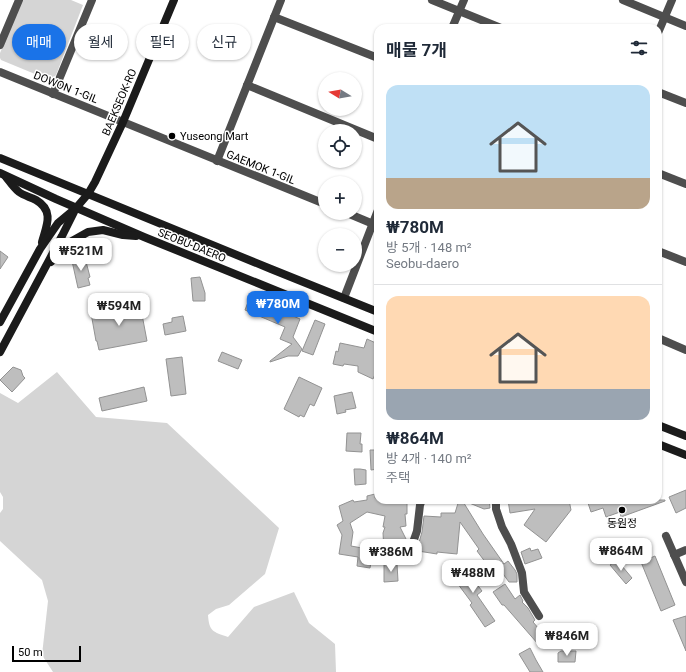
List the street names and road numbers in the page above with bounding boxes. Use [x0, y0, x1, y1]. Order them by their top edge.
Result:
street label: BAEKSEOK-RO [100, 67, 139, 138]
street label: DOWON 1-GIL [32, 69, 100, 106]
street label: GAEMOK 1-GIL [224, 148, 297, 187]
street label: SEOBU-DAERO [156, 226, 228, 265]

